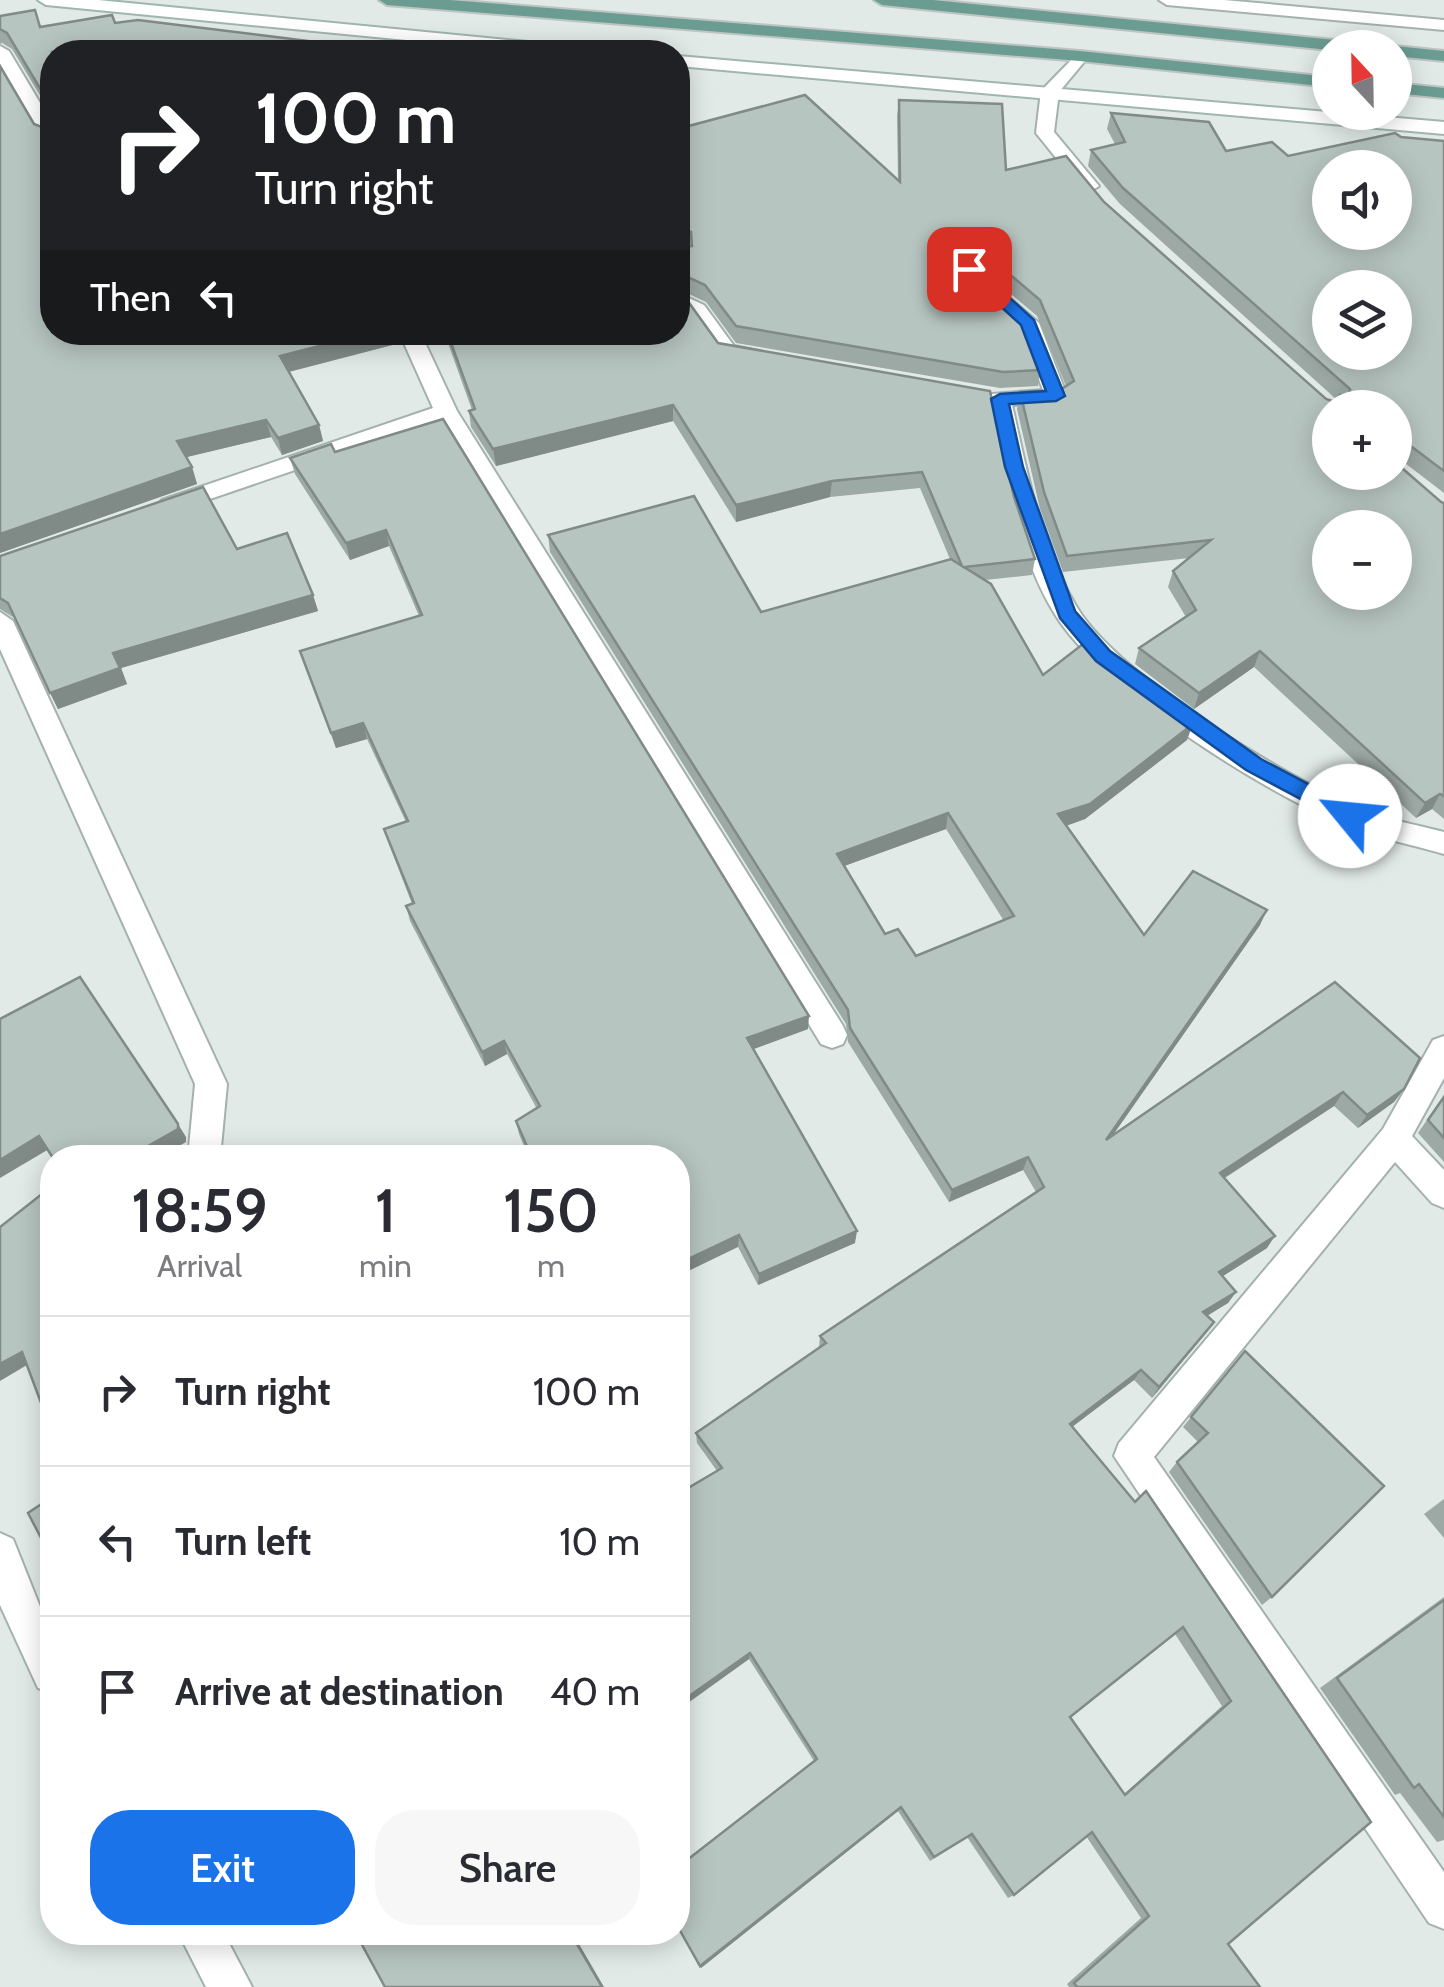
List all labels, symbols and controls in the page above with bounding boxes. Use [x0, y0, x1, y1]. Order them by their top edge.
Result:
north arrow [1312, 30, 1412, 130]
map controls [1312, 30, 1412, 610]
text: 100 m [255, 75, 456, 161]
icon: right [90, 80, 220, 210]
button: sound [1312, 150, 1412, 250]
text: Turn right [255, 161, 434, 215]
pin [927, 227, 1012, 312]
icon: arrive [942, 242, 997, 297]
icon: left [191, 270, 246, 325]
button: layers [1312, 270, 1412, 370]
text: Then [90, 274, 171, 321]
button: + [1312, 390, 1412, 490]
button: − [1312, 510, 1412, 610]
position arrow [1298, 764, 1402, 868]
text: 18:59 [131, 1174, 268, 1247]
text: 1 [375, 1174, 396, 1247]
text: 150 [503, 1174, 599, 1247]
text: Arrival [157, 1246, 242, 1285]
text: min [359, 1246, 412, 1285]
text: m [537, 1246, 565, 1285]
icon: right [90, 1364, 145, 1419]
text: Turn right [175, 1368, 331, 1415]
text: 100 m [533, 1368, 640, 1415]
icon: left [90, 1514, 145, 1569]
text: Turn left [175, 1518, 311, 1565]
text: 10 m [559, 1518, 640, 1565]
icon: arrive [90, 1664, 145, 1719]
text: Arrive at destination [175, 1668, 504, 1715]
text: 40 m [550, 1668, 640, 1715]
button: Exit [90, 1810, 355, 1925]
button: Share [375, 1810, 640, 1925]

